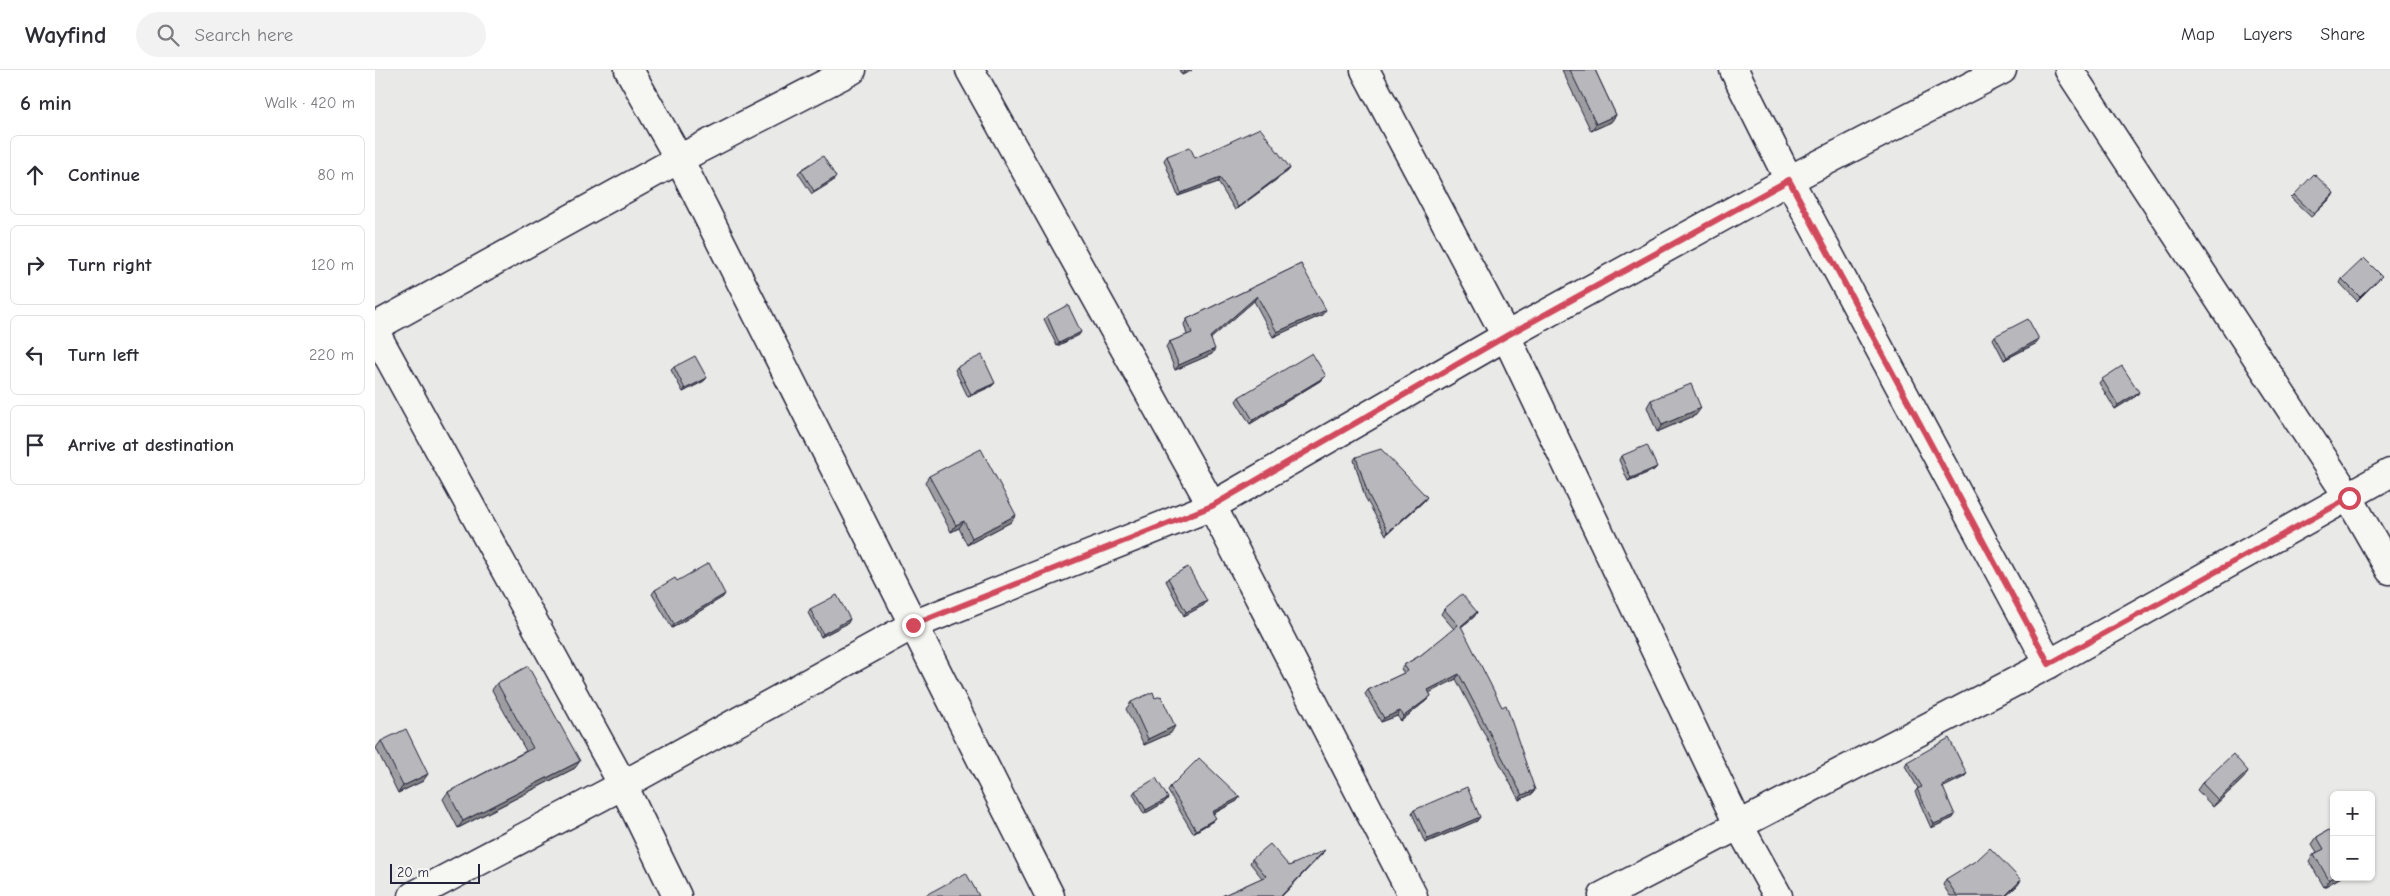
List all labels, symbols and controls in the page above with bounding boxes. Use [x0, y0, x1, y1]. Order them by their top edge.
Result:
search box [136, 12, 486, 57]
text: Wayfind [25, 21, 106, 49]
icon: search [154, 21, 182, 49]
text: Search here [194, 24, 293, 46]
text: Map [2181, 24, 2215, 45]
text: Layers [2243, 24, 2292, 45]
text: Share [2320, 24, 2365, 45]
text: 6 min [20, 91, 72, 115]
text: Walk · 420 m [265, 94, 355, 112]
icon: ahead [21, 161, 49, 189]
text: Continue [68, 164, 140, 186]
text: 80 m [317, 166, 354, 184]
icon: right [21, 251, 49, 279]
text: Turn right [68, 254, 152, 276]
text: 120 m [311, 256, 354, 274]
icon: left [21, 341, 49, 369]
text: Turn left [68, 344, 139, 366]
text: 220 m [309, 346, 354, 364]
icon: arrive [21, 431, 49, 459]
text: Arrive at destination [68, 434, 234, 456]
route start [2338, 487, 2361, 510]
route end [902, 614, 925, 637]
map controls [2330, 791, 2375, 881]
button: + [2330, 791, 2375, 836]
button: − [2330, 836, 2375, 881]
scale bar [390, 861, 480, 884]
text: 20 m [397, 864, 429, 881]

